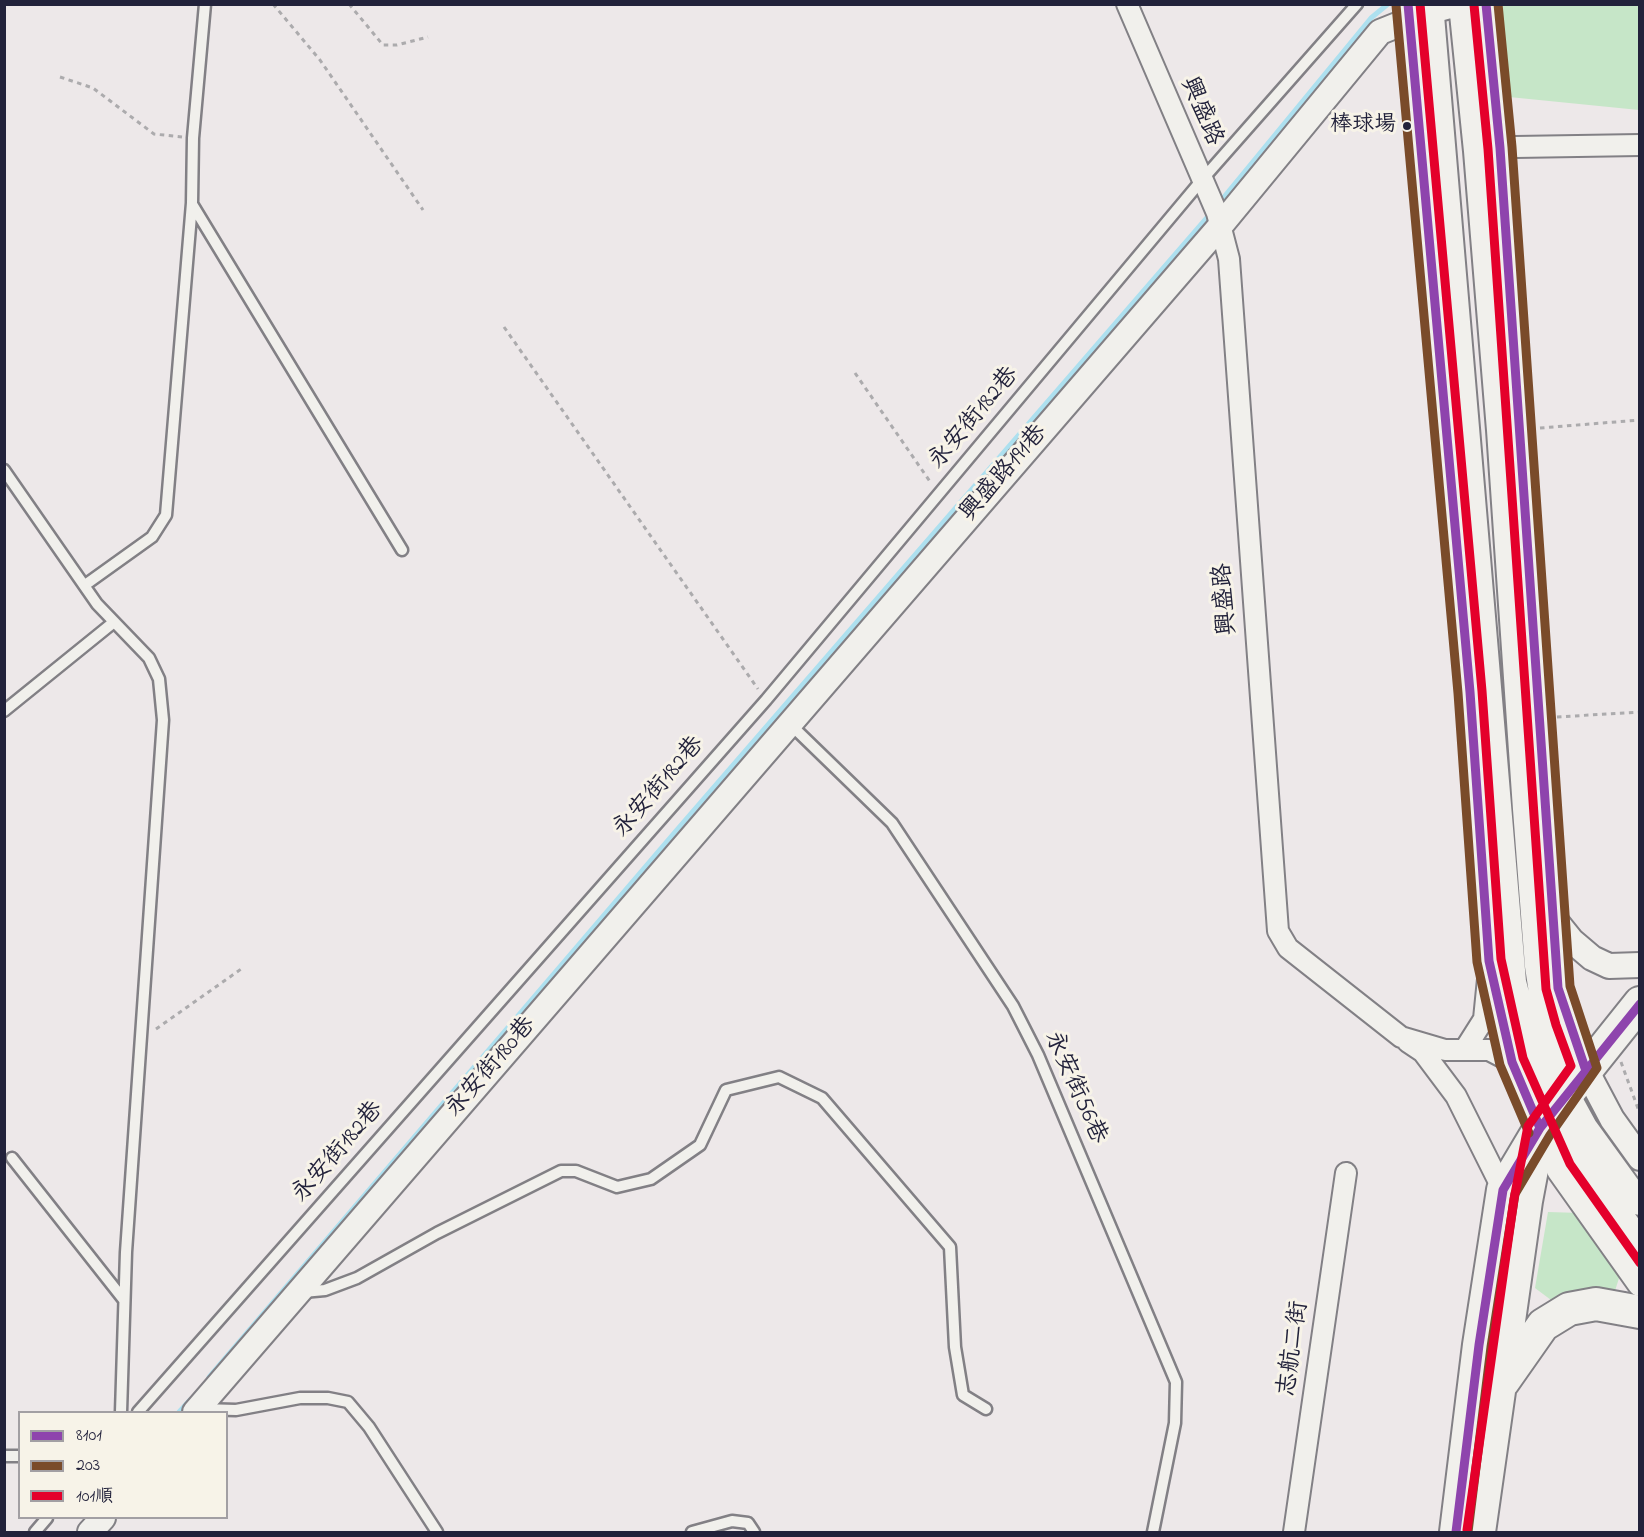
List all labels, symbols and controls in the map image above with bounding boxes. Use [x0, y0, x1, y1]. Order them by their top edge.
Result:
street label: 興盛路 [1173, 73, 1227, 151]
place label: 棒球場 [1330, 113, 1396, 139]
marker: 棒球場 [1401, 120, 1413, 132]
street label: 永安街182巷 [924, 362, 1026, 476]
street label: 興盛路191巷 [955, 420, 1055, 528]
street label: 興盛路 [1210, 562, 1244, 636]
street label: 永安街182巷 [608, 732, 712, 844]
street label: 永安街180巷 [441, 1012, 543, 1124]
street label: 永安街56巷 [1036, 1027, 1112, 1149]
street label: 永安街182巷 [287, 1097, 391, 1209]
street label: 志航二街 [1274, 1299, 1316, 1399]
legend [18, 1411, 228, 1519]
text: 8101 [76, 1423, 102, 1449]
text: 203 [76, 1453, 100, 1479]
text: 101順 [76, 1484, 113, 1510]

